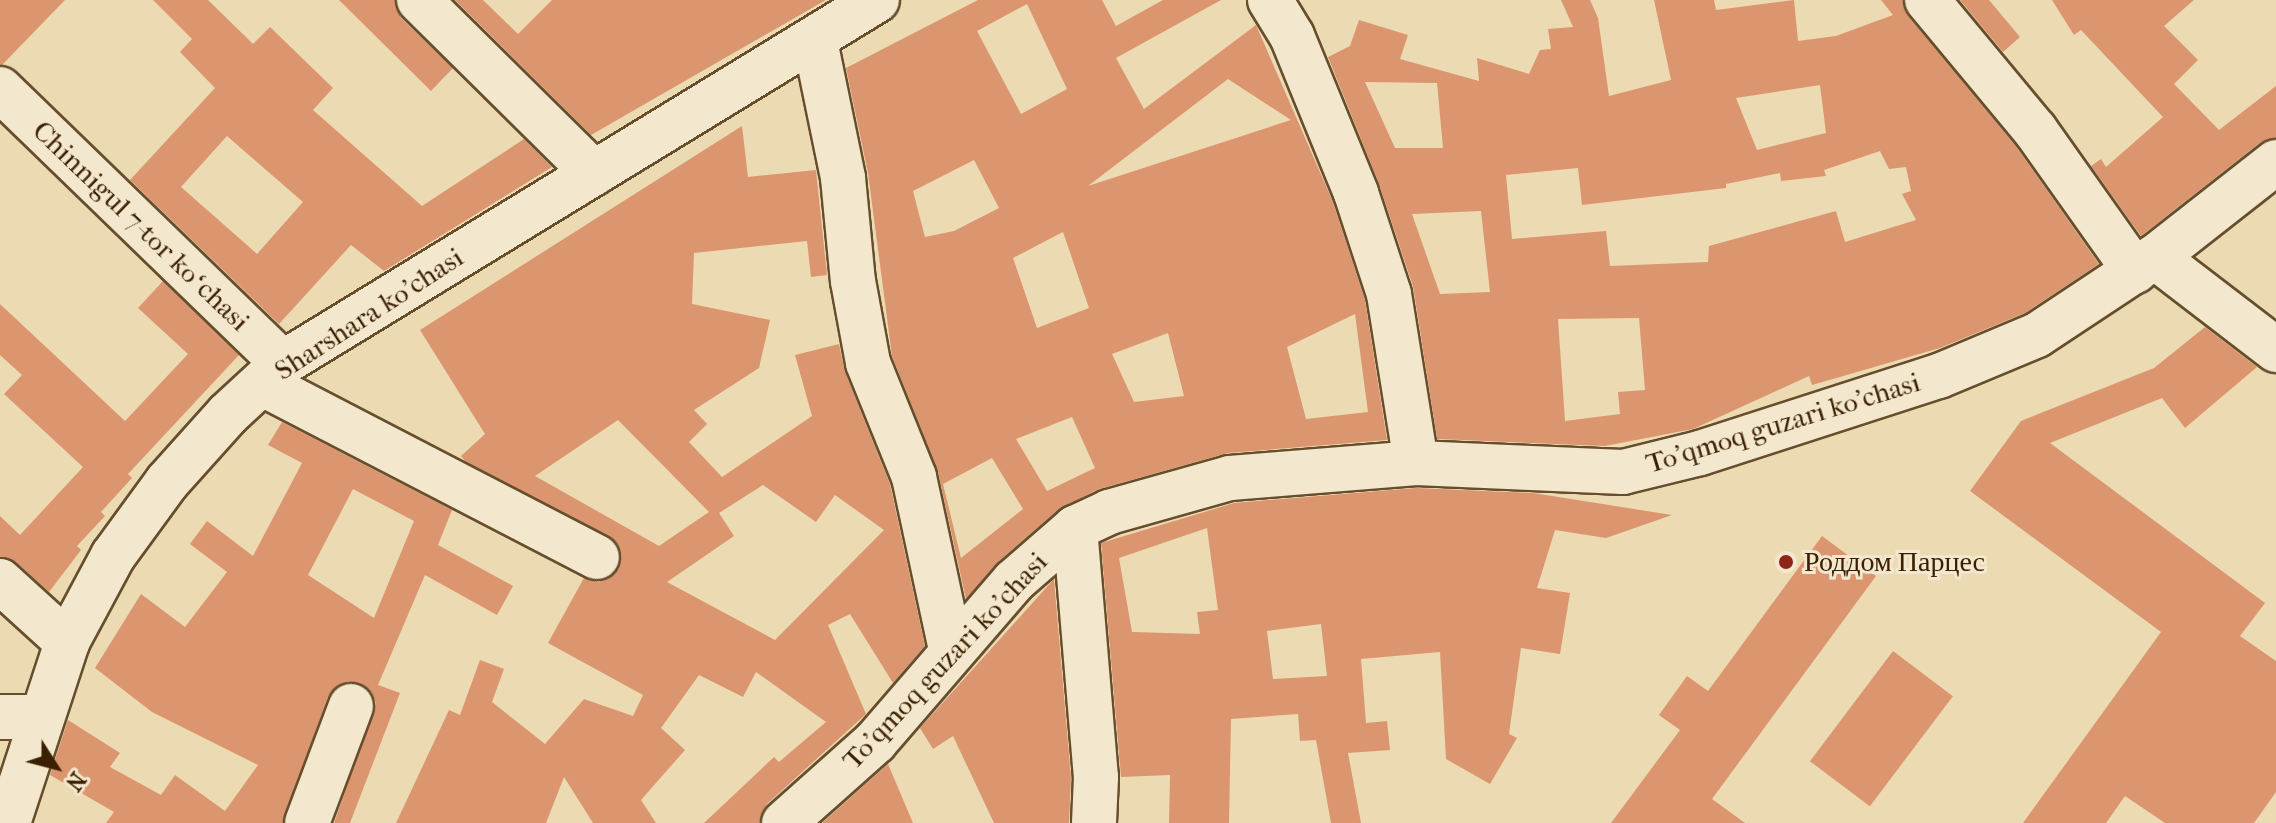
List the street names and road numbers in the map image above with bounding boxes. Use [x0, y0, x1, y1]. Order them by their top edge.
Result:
street label: Chinnigul 7-tor koʻchasi [26, 114, 256, 338]
street label: Sharshara ko'chasi [268, 241, 470, 387]
street label: To'qmoq guzari ko'chasi [1642, 365, 1924, 481]
street label: To'qmoq guzari ko'chasi [836, 545, 1054, 777]

